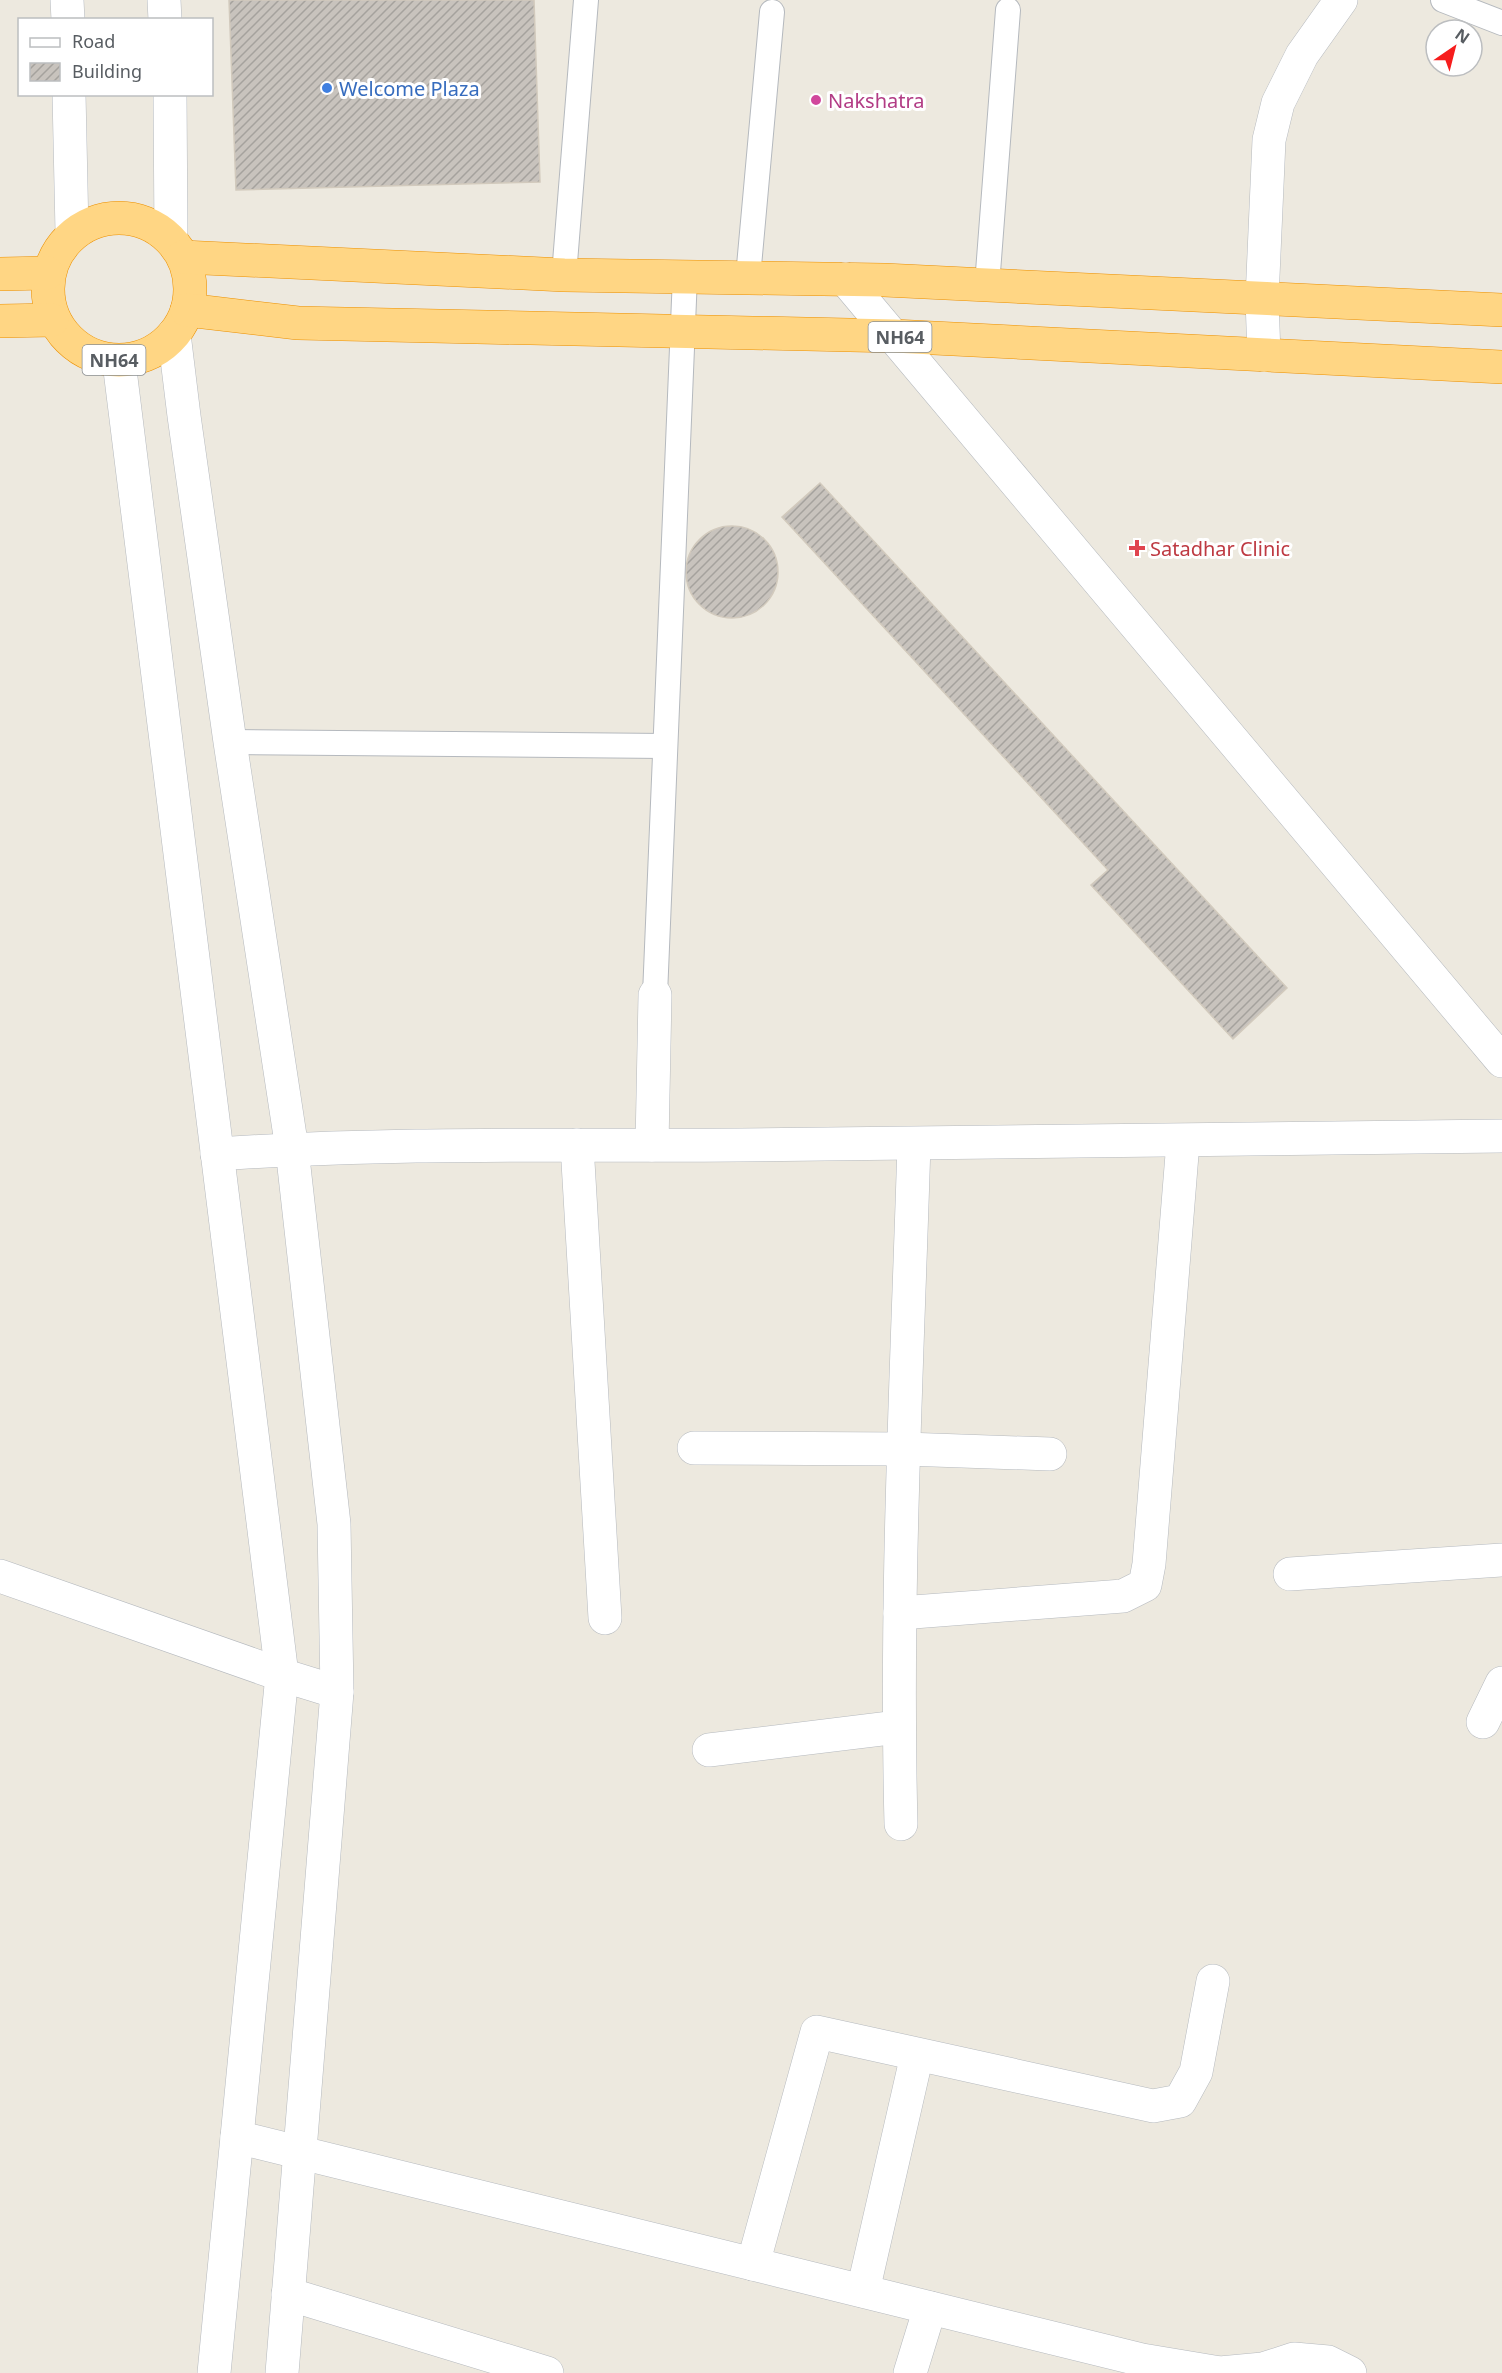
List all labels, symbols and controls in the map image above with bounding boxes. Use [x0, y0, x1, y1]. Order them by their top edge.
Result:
legend [18, 18, 213, 96]
north arrow [1424, 18, 1484, 78]
text: N [1451, 23, 1474, 48]
text: Road [72, 29, 115, 53]
text: Building [72, 59, 142, 83]
place label: Welcome Plaza [339, 75, 480, 102]
marker: Welcome Plaza [320, 81, 334, 95]
place label: Nakshatra [828, 87, 925, 114]
marker: Nakshatra [809, 93, 823, 107]
road number: NH64 [868, 322, 932, 352]
road number: NH64 [82, 345, 146, 375]
place label: Satadhar Clinic [1150, 535, 1290, 562]
marker: Satadhar Clinic [1128, 539, 1146, 557]

